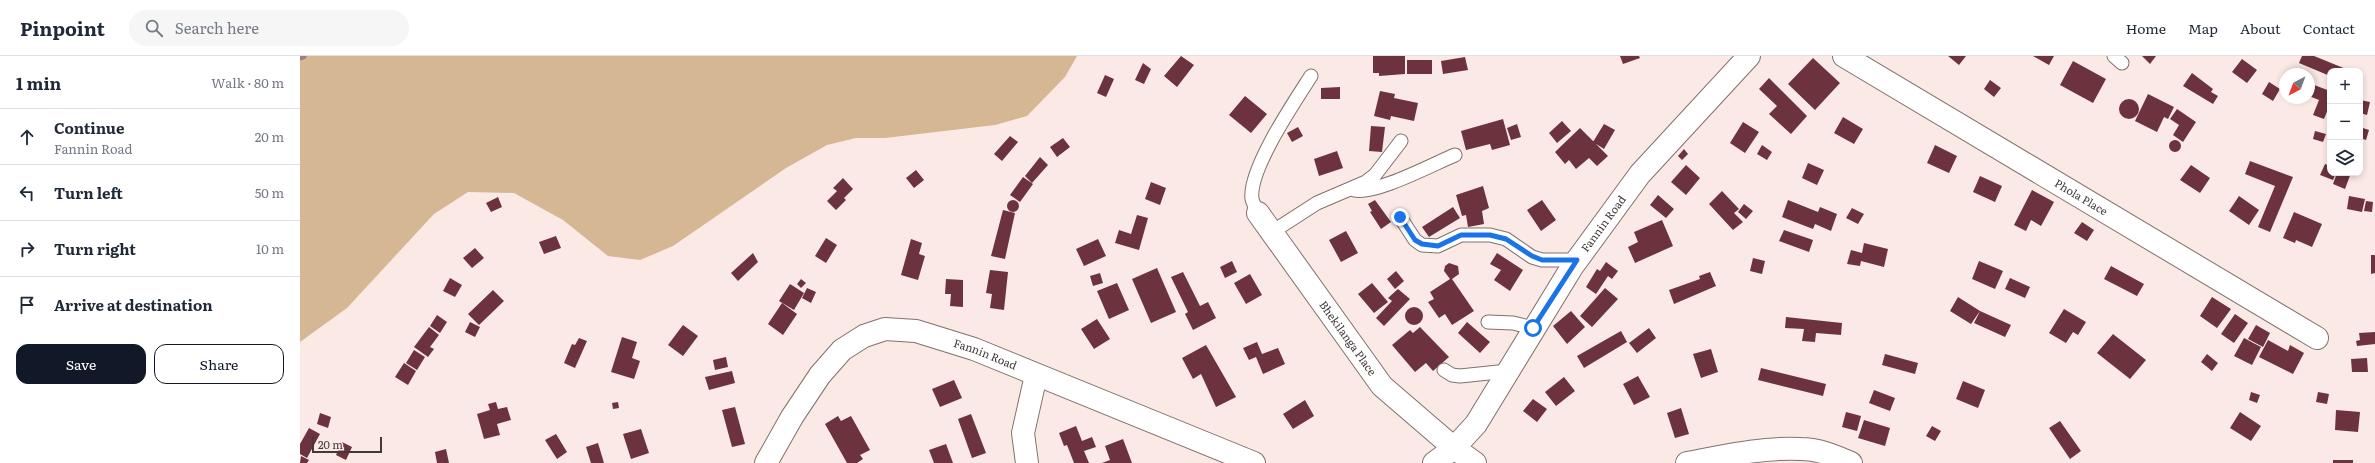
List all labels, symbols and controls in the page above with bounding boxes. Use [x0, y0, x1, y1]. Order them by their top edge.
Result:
search box [129, 10, 409, 46]
text: Pinpoint [20, 14, 105, 42]
text: Search here [175, 16, 259, 39]
icon: search [143, 17, 165, 39]
text: Home [2126, 18, 2166, 38]
text: Map [2188, 18, 2218, 38]
text: About [2240, 18, 2281, 38]
text: Contact [2303, 18, 2355, 38]
north arrow [2279, 68, 2315, 104]
map controls [2327, 68, 2363, 176]
button: + [2327, 68, 2363, 104]
text: 1 min [16, 70, 61, 95]
text: Walk · 80 m [211, 73, 284, 92]
button: − [2327, 104, 2363, 140]
text: Continue [54, 116, 124, 139]
icon: ahead [16, 126, 38, 148]
text: 20 m [255, 127, 284, 146]
text: Fannin Road [54, 139, 133, 158]
button: layers [2327, 140, 2363, 176]
street label: Phola Place [2052, 174, 2111, 219]
text: Turn left [54, 181, 123, 204]
icon: left [16, 182, 38, 204]
text: 50 m [255, 183, 284, 202]
street label: Fannin Road [1577, 191, 1629, 255]
route end [1391, 208, 1409, 226]
text: Turn right [54, 237, 136, 260]
icon: right [16, 238, 38, 260]
text: 10 m [256, 239, 284, 258]
text: Arrive at destination [54, 293, 213, 316]
icon: arrive [16, 294, 38, 316]
street label: Bhekilanga Place [1316, 297, 1381, 379]
route start [1524, 319, 1542, 337]
street label: Fannin Road [952, 334, 1020, 373]
button: Save [16, 344, 146, 384]
button: Share [154, 344, 284, 384]
scale bar [312, 435, 382, 454]
text: 20 m [318, 436, 343, 452]

